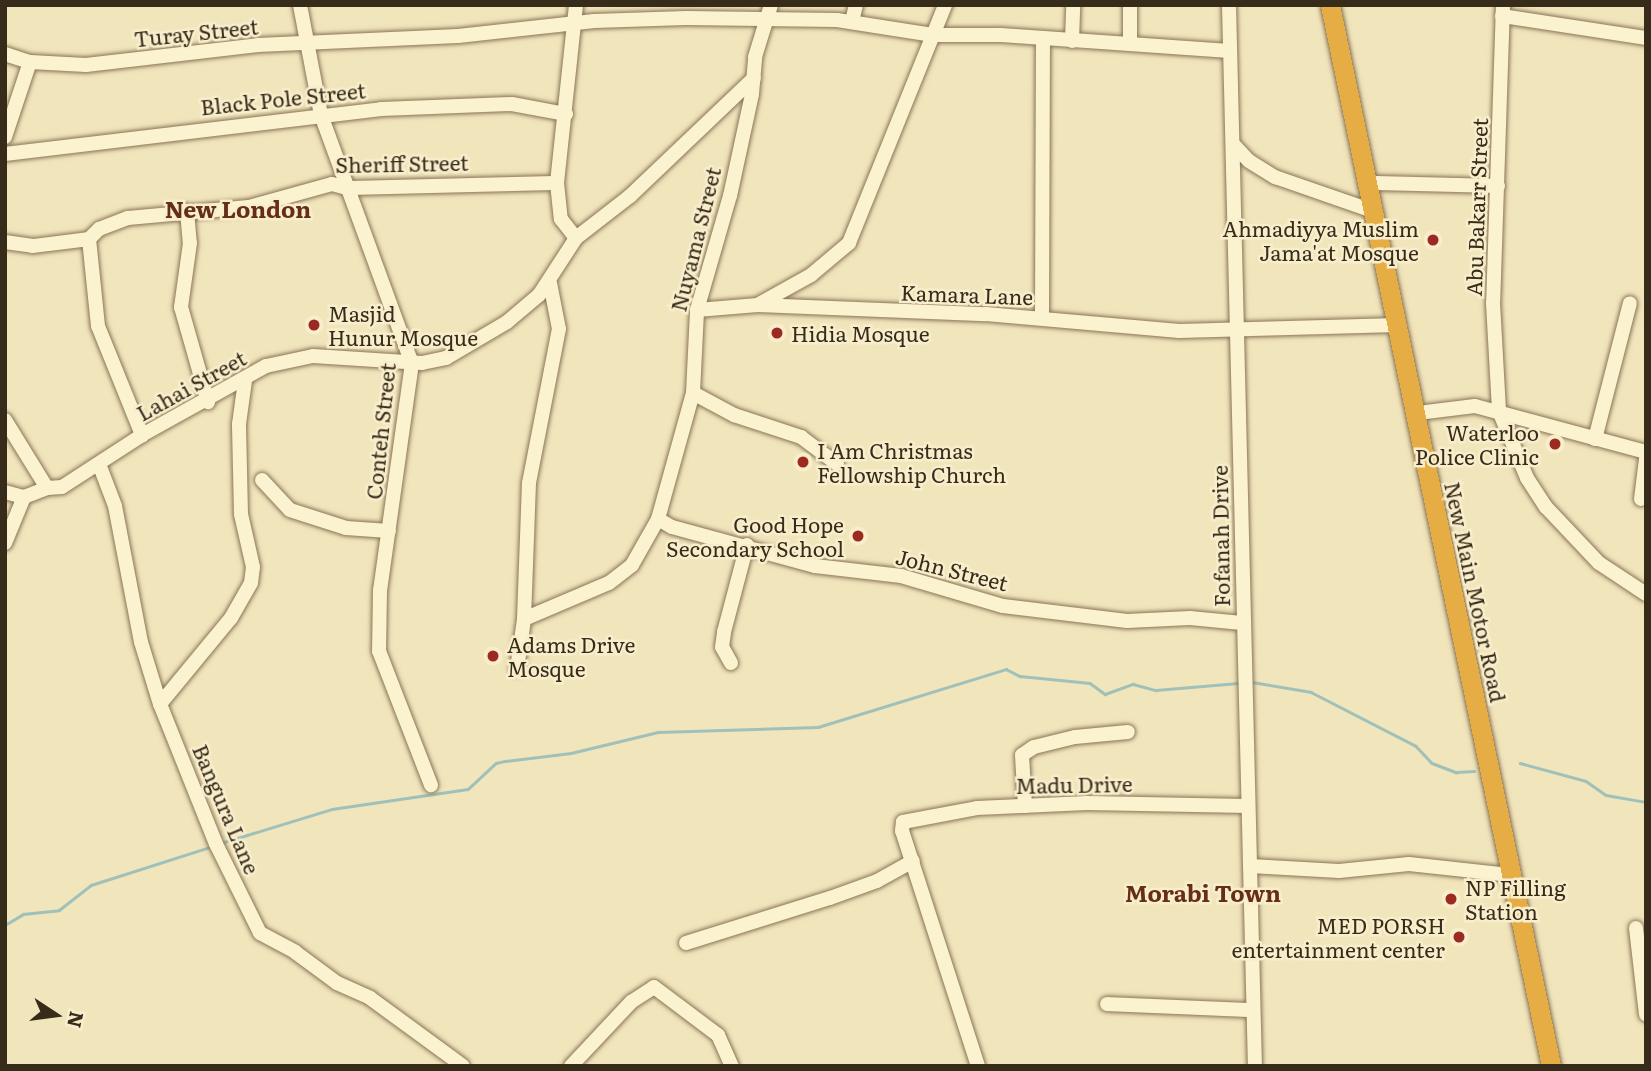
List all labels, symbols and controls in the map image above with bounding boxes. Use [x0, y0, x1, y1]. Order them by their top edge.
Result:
street label: Turay Street [133, 13, 259, 51]
street label: Black Pole Street [199, 77, 367, 119]
street label: Abu Bakarr Street [1460, 117, 1492, 297]
street label: Sheriff Street [335, 149, 469, 177]
street label: Nuyama Street [665, 164, 725, 314]
district label: New London [165, 194, 311, 222]
place label: Ahmadiyya Muslim Jama'at Mosque [1222, 215, 1419, 265]
marker: Ahmadiyya Muslim Jama'at Mosque [1425, 232, 1441, 248]
street label: Kamara Lane [900, 279, 1034, 309]
place label: Masjid Hunur Mosque [328, 300, 478, 350]
marker: Masjid Hunur Mosque [306, 317, 322, 333]
place label: Hidia Mosque [791, 320, 930, 346]
marker: Hidia Mosque [769, 325, 785, 341]
street label: Lahai Street [132, 345, 250, 425]
street label: Conteh Street [360, 361, 400, 501]
place label: Waterloo Police Clinic [1415, 419, 1539, 469]
marker: Waterloo Police Clinic [1545, 434, 1565, 454]
place label: I Am Christmas Fellowship Church [817, 437, 1006, 487]
marker: I Am Christmas Fellowship Church [795, 454, 811, 470]
street label: Fofanah Drive [1206, 465, 1234, 607]
street label: New Main Motor Road [1440, 479, 1512, 705]
place label: Good Hope Secondary School [666, 511, 844, 561]
marker: Good Hope Secondary School [850, 528, 866, 544]
street label: John Street [893, 543, 1011, 595]
place label: Adams Drive Mosque [507, 631, 635, 681]
marker: Adams Drive Mosque [485, 648, 501, 664]
street label: Bangura Lane [188, 740, 266, 878]
street label: Madu Drive [1015, 770, 1133, 798]
place label: NP Filling Station [1465, 874, 1566, 924]
district label: Morabi Town [1125, 878, 1281, 906]
marker: NP Filling Station [1443, 891, 1459, 907]
place label: MED PORSH entertainment center [1232, 912, 1445, 962]
marker: MED PORSH entertainment center [1451, 929, 1467, 945]
north arrow [21, 980, 91, 1050]
text: N [61, 1009, 92, 1031]

